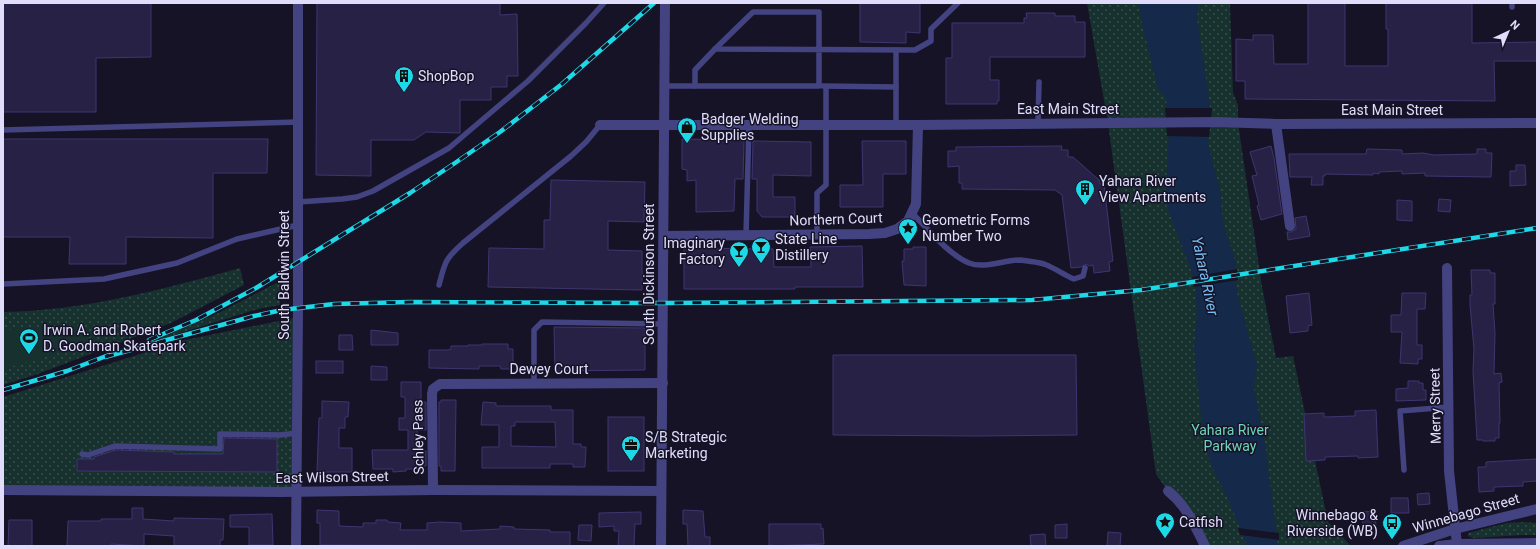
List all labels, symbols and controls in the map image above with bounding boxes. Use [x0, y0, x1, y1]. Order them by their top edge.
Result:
north arrow [1488, 12, 1528, 52]
text: N [1507, 18, 1522, 33]
building icon: ShopBop [393, 65, 415, 93]
place label: ShopBop [418, 68, 475, 84]
street label: East Main Street [1017, 101, 1120, 117]
street label: East Main Street [1341, 102, 1444, 118]
place label: Badger Welding Supplies [701, 111, 799, 143]
shop icon: Badger Welding Supplies [676, 116, 698, 144]
place label: Yahara River View Apartments [1099, 173, 1206, 205]
building icon: Yahara River View Apartments [1074, 178, 1096, 206]
street label: South Dickinson Street [641, 203, 657, 345]
street label: Northern Court [789, 209, 883, 229]
street label: South Baldwin Street [276, 210, 292, 340]
place label: Geometric Forms Number Two [922, 212, 1030, 244]
place icon: Geometric Forms Number Two [897, 217, 919, 245]
place label: State Line Distillery [775, 231, 837, 263]
place label: Imaginary Factory [663, 235, 725, 267]
water label: Yahara River [1188, 235, 1222, 318]
bar icon: State Line Distillery [750, 236, 772, 264]
bar icon: Imaginary Factory [728, 240, 750, 268]
place label: Irwin A. and Robert D. Goodman Skatepark [43, 322, 186, 354]
sports icon: Irwin A. and Robert D. Goodman Skatepark [18, 327, 40, 355]
street label: Dewey Court [509, 361, 589, 377]
street label: Merry Street [1426, 367, 1444, 444]
street label: Schley Pass [409, 399, 427, 475]
park label: Yahara River Parkway [1191, 422, 1269, 454]
place label: S/B Strategic Marketing [645, 429, 727, 461]
office icon: S/B Strategic Marketing [620, 434, 642, 462]
street label: East Wilson Street [275, 468, 389, 486]
street label: Winnebago Street [1411, 490, 1522, 536]
place label: Winnebago & Riverside (WB) [1287, 507, 1378, 540]
place icon: Catfish [1154, 511, 1176, 539]
bus stop icon: Winnebago & Riverside (WB) [1381, 512, 1403, 540]
place label: Catfish [1179, 514, 1223, 530]

